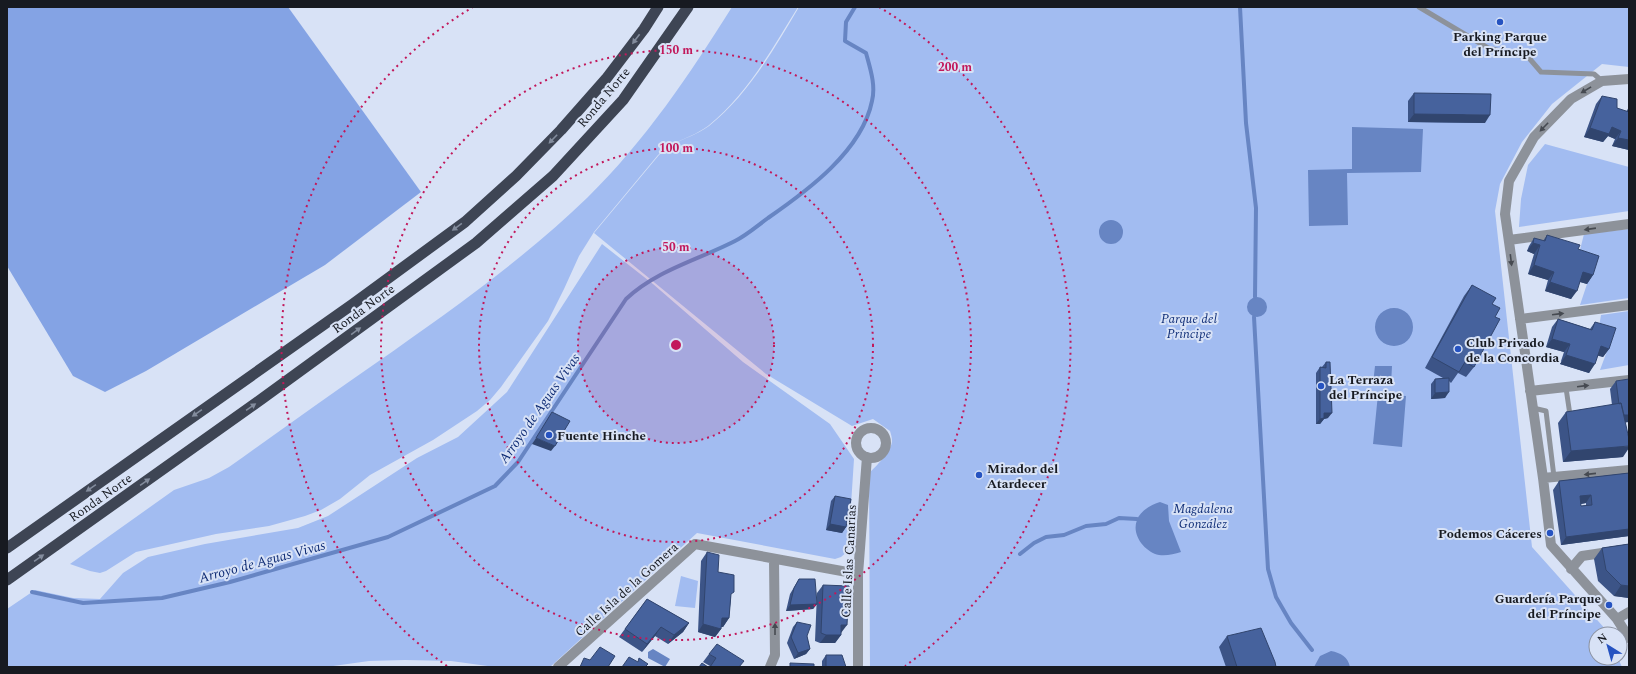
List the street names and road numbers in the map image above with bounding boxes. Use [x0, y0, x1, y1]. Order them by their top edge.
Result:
street label: Ronda Norte [572, 63, 635, 132]
street label: Ronda Norte [328, 279, 399, 339]
street label: Ronda Norte [65, 469, 136, 527]
street label: Calle Islas Canarias [836, 504, 862, 618]
street label: Calle Isla de la Gomera [570, 537, 683, 642]

